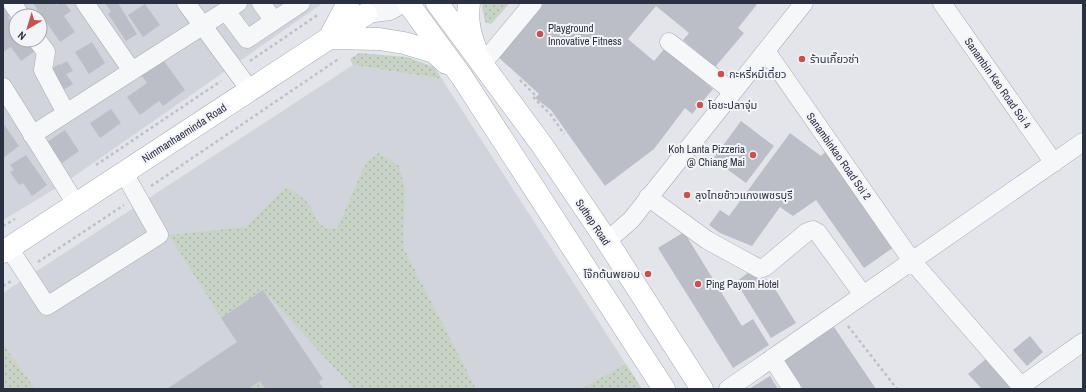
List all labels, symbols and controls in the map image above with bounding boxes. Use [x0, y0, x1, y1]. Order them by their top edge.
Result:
north arrow [8, 8, 48, 48]
place label: Playground Innovative Fitness [548, 21, 622, 48]
text: N [15, 28, 29, 43]
marker: Playground Innovative Fitness [535, 29, 545, 39]
street label: Sanambin Kao Road Soi 4 [961, 35, 1035, 131]
place label: ร้านเกี๊ยวซ่า [810, 51, 859, 66]
marker: ร้านเกี๊ยวซ่า [797, 54, 807, 64]
place label: กะหรี่หมี่เตี๋ยว [729, 66, 786, 81]
marker: กะหรี่หมี่เตี๋ยว [716, 69, 726, 79]
place label: โอชะปลาจุ่ม [708, 98, 757, 112]
street label: Nimmanhaeminda Road [139, 100, 229, 166]
marker: โอชะปลาจุ่ม [695, 100, 705, 110]
street label: Sanambinkao Road Soi 2 [804, 110, 874, 202]
place label: Koh Lanta Pizzeria @ Chiang Mai [668, 142, 745, 169]
marker: Koh Lanta Pizzeria @ Chiang Mai [748, 150, 758, 160]
place label: ลุงไทยข้าวแกงเพชรบุรี [695, 188, 793, 202]
marker: ลุงไทยข้าวแกงเพชรบุรี [682, 190, 692, 200]
street label: Suthep Road [572, 196, 614, 248]
place label: โจ๊กต้นพยอม [583, 267, 640, 281]
marker: โจ๊กต้นพยอม [643, 269, 653, 279]
place label: Ping Payom Hotel [706, 277, 779, 291]
marker: Ping Payom Hotel [693, 279, 703, 289]

